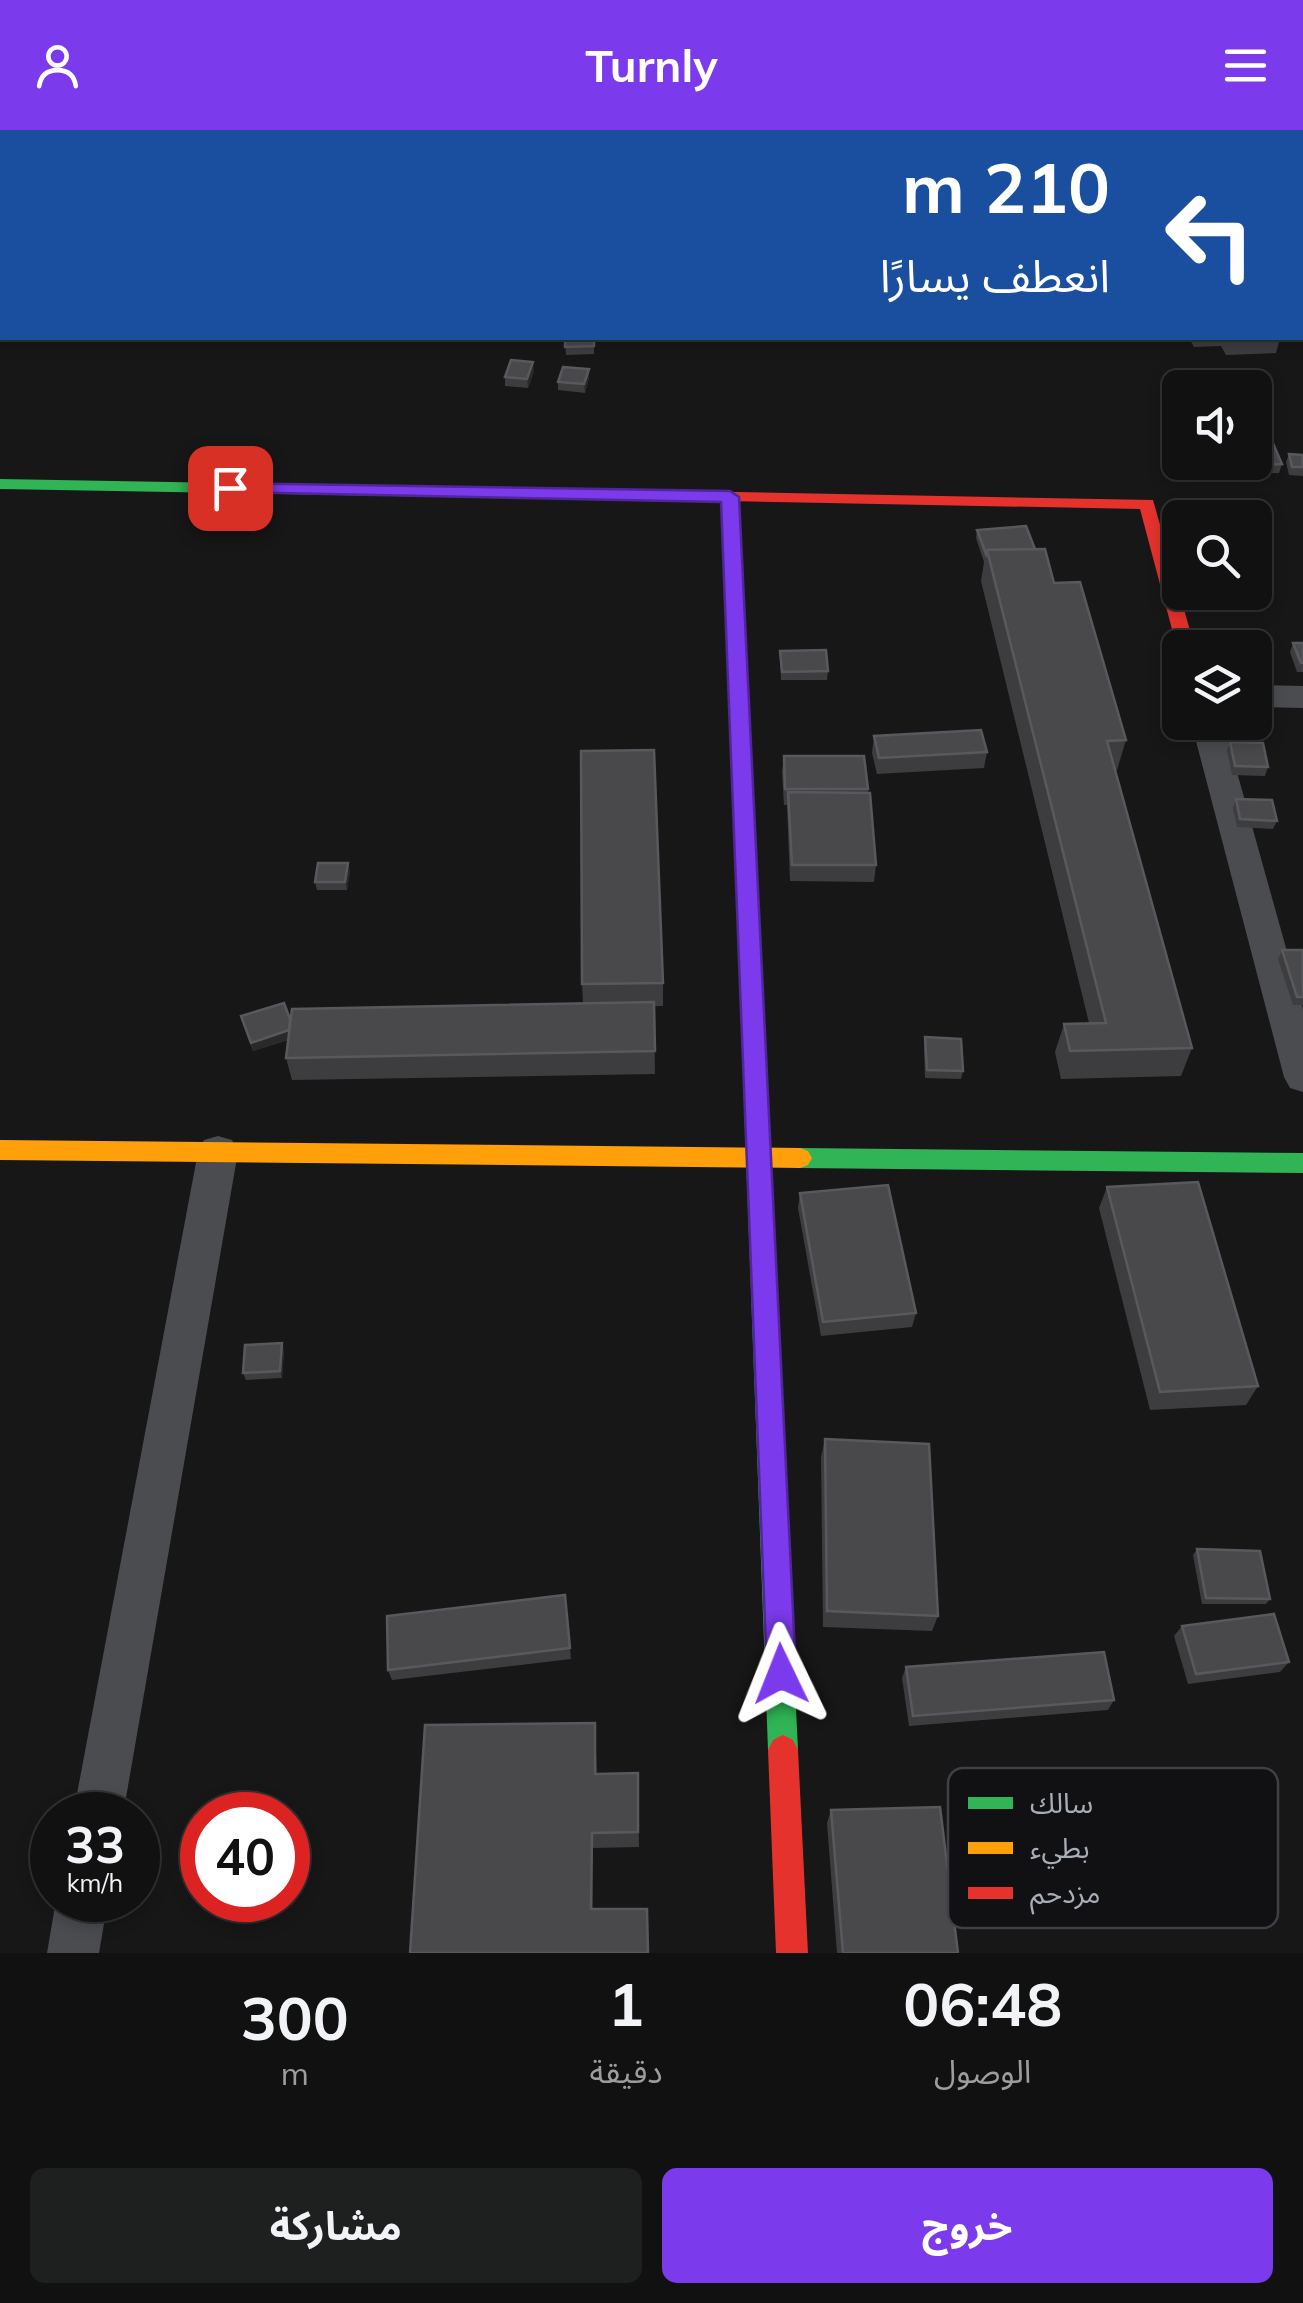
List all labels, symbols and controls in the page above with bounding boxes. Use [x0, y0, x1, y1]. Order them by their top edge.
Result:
text: Turnly [585, 37, 718, 93]
icon: person [30, 38, 85, 93]
icon: menu [1218, 38, 1273, 93]
text: 210 m [902, 143, 1110, 231]
icon: left [1145, 170, 1275, 300]
text: انعطف يسارًا [880, 247, 1110, 303]
map controls [1162, 370, 1272, 740]
button: sound [1162, 370, 1272, 480]
pin [188, 446, 273, 531]
icon: arrive [203, 461, 258, 516]
button: search [1162, 500, 1272, 610]
button: layers [1162, 630, 1272, 740]
position arrow [729, 1622, 833, 1726]
legend [948, 1768, 1278, 1928]
text: سالك [1030, 1785, 1093, 1820]
speed limit sign: 40 [180, 1792, 310, 1922]
text: 33 [65, 1813, 125, 1876]
text: بطيء [1030, 1830, 1090, 1869]
text: km/h [67, 1867, 123, 1898]
text: مزدحم [1030, 1875, 1101, 1915]
text: 1 [608, 1966, 644, 2041]
text: 06:48 [903, 1966, 1062, 2041]
text: 300 [241, 1980, 349, 2055]
text: دقيقة [590, 2051, 663, 2091]
text: الوصول [934, 2051, 1031, 2091]
text: m [281, 2053, 309, 2093]
button: مشاركة [30, 2168, 642, 2283]
button: خروج [662, 2168, 1273, 2283]

